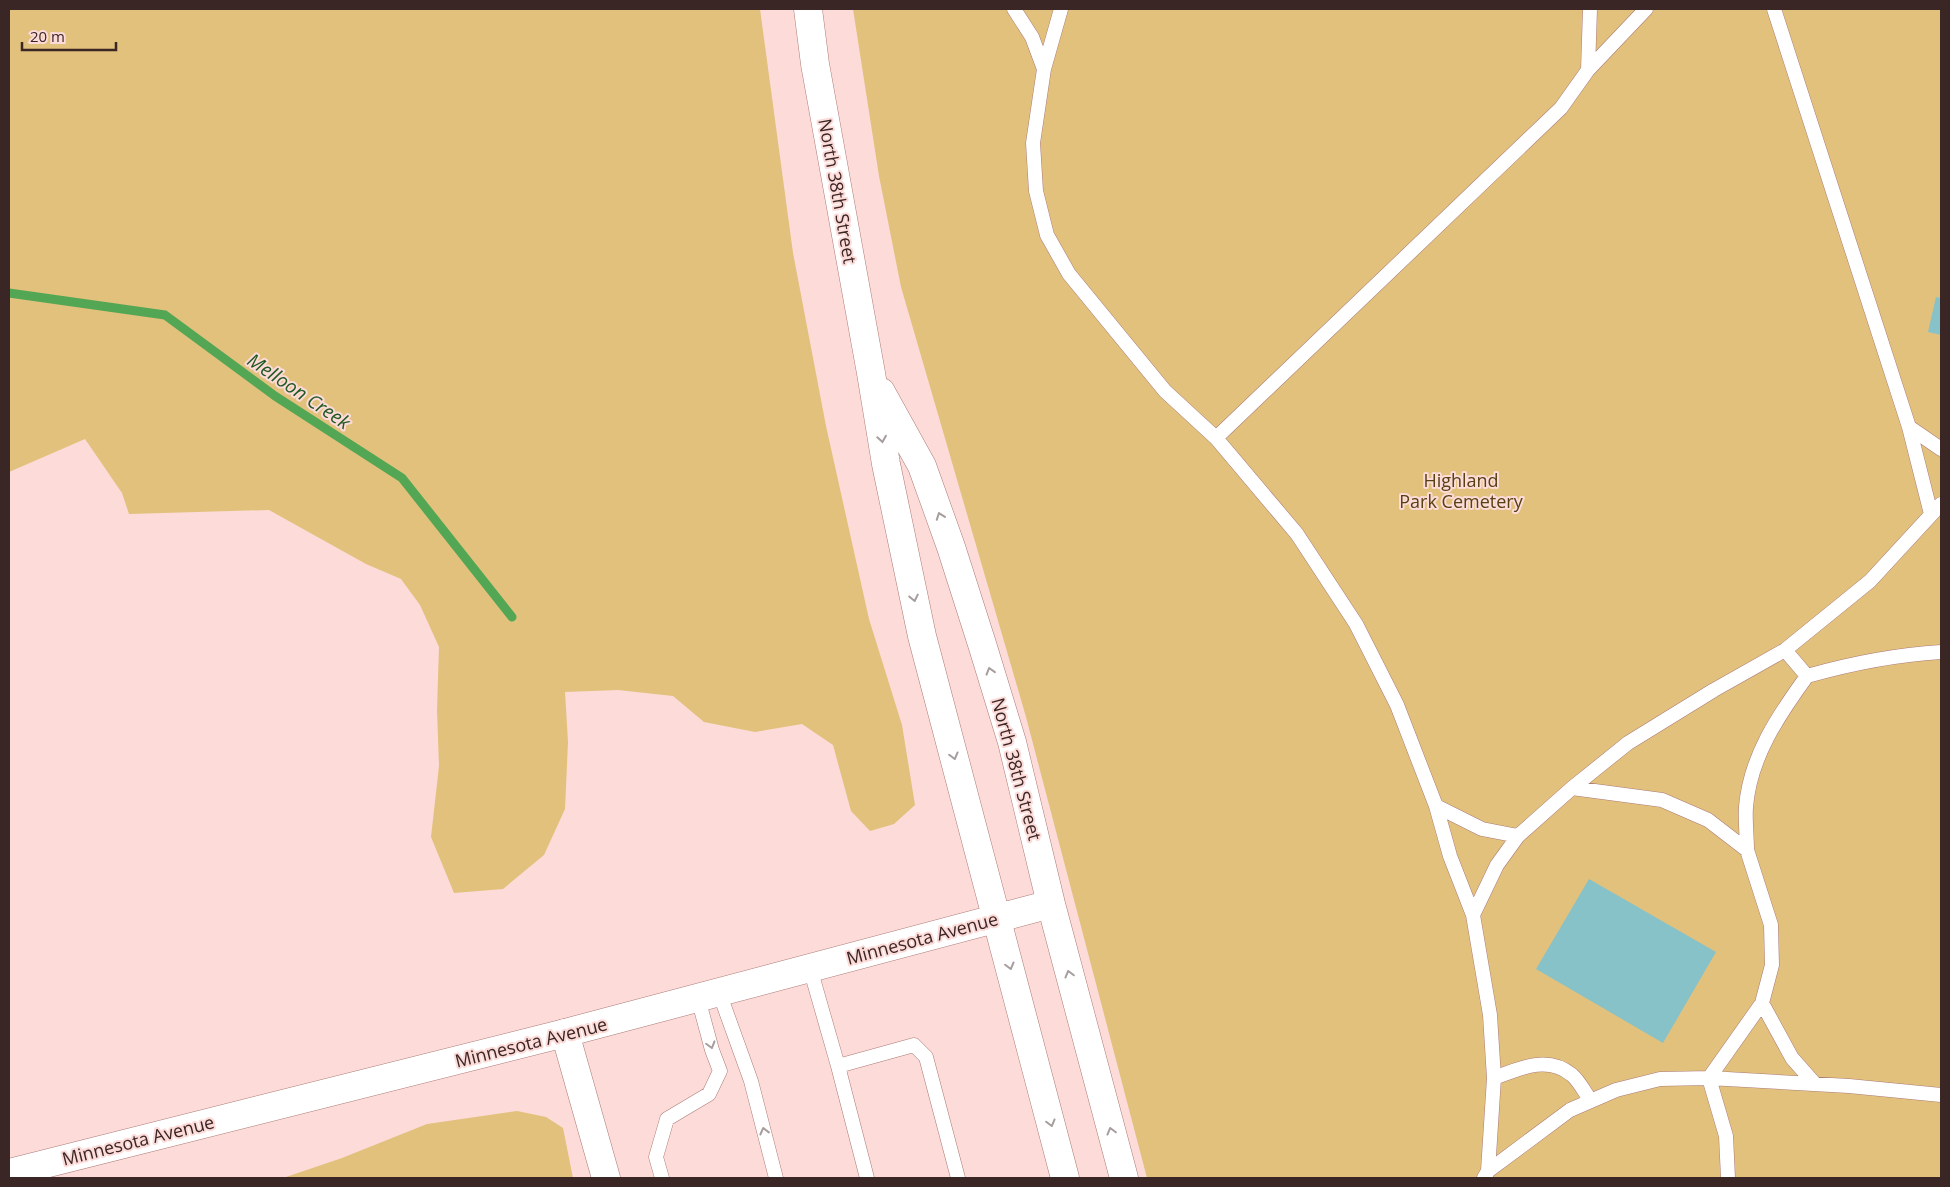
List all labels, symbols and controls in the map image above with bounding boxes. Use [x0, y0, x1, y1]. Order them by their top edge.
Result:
scale bar [22, 20, 116, 52]
text: 20 m [30, 26, 65, 46]
street label: North 38th Street [813, 117, 863, 265]
water label: Melloon Creek [242, 347, 356, 435]
one-way arrow [876, 435, 886, 443]
park label: Highland Park Cemetery [1399, 468, 1524, 513]
one-way arrow [936, 512, 946, 521]
one-way arrow [908, 594, 918, 603]
one-way arrow [985, 667, 995, 675]
street label: North 38th Street [986, 695, 1048, 843]
one-way arrow [948, 751, 958, 759]
street label: Minnesota Avenue [844, 906, 1000, 970]
one-way arrow [1004, 961, 1015, 970]
one-way arrow [1065, 971, 1075, 979]
street label: Minnesota Avenue [452, 1011, 610, 1073]
one-way arrow [705, 1040, 715, 1048]
street label: Minnesota Avenue [59, 1109, 217, 1171]
one-way arrow [1045, 1119, 1056, 1128]
one-way arrow [759, 1127, 770, 1135]
one-way arrow [1107, 1128, 1117, 1136]

